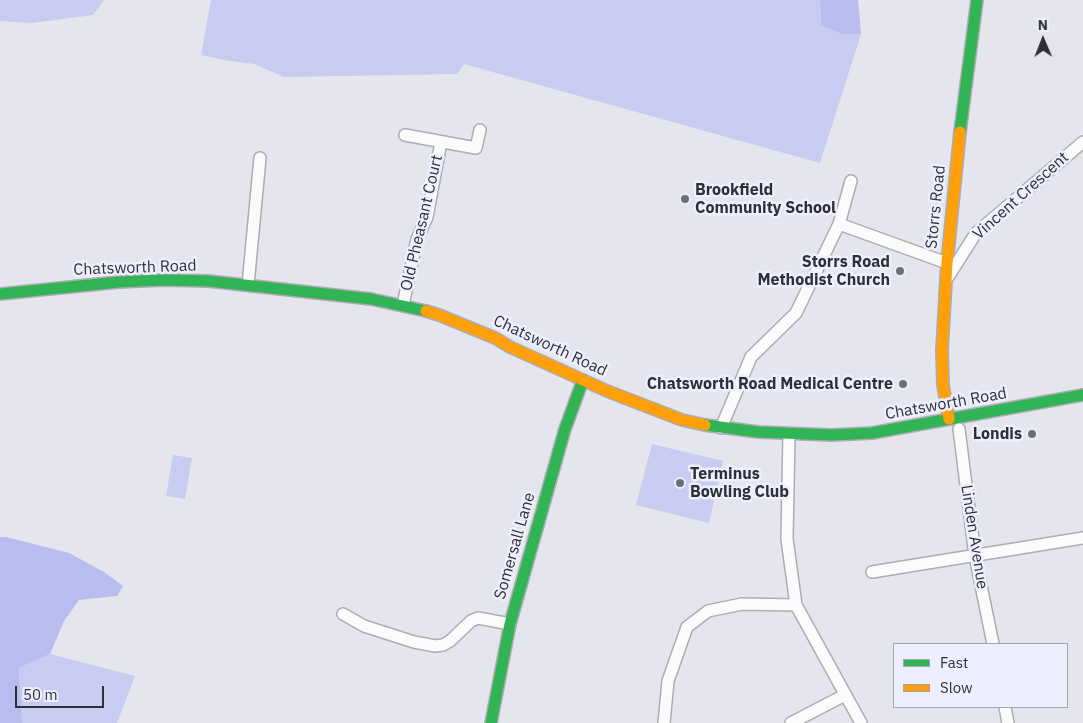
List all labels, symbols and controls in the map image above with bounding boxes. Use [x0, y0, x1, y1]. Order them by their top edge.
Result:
north arrow [1018, 15, 1068, 65]
text: N [1038, 16, 1048, 34]
street label: Vincent Crescent [969, 148, 1073, 244]
street label: Old Pheasant Court [397, 153, 447, 293]
street label: Storrs Road [922, 164, 950, 250]
place label: Brookfield Community School [695, 180, 836, 218]
marker: Brookfield Community School [679, 193, 691, 205]
place label: Storrs Road Methodist Church [757, 252, 890, 290]
street label: Chatsworth Road [73, 256, 197, 280]
marker: Storrs Road Methodist Church [894, 265, 906, 277]
street label: Chatsworth Road [490, 311, 610, 381]
place label: Chatsworth Road Medical Centre [647, 374, 893, 394]
marker: Chatsworth Road Medical Centre [897, 378, 909, 390]
street label: Chatsworth Road [884, 384, 1008, 424]
place label: Londis [973, 424, 1022, 444]
marker: Londis [1026, 428, 1038, 440]
place label: Terminus Bowling Club [690, 464, 789, 502]
marker: Terminus Bowling Club [674, 477, 686, 489]
street label: Linden Avenue [956, 483, 992, 591]
street label: Somersall Lane [491, 490, 539, 602]
legend [893, 643, 1068, 708]
text: Fast [940, 653, 968, 672]
scale bar [18, 676, 106, 708]
text: Slow [940, 678, 973, 697]
text: 50 m [23, 685, 58, 704]

